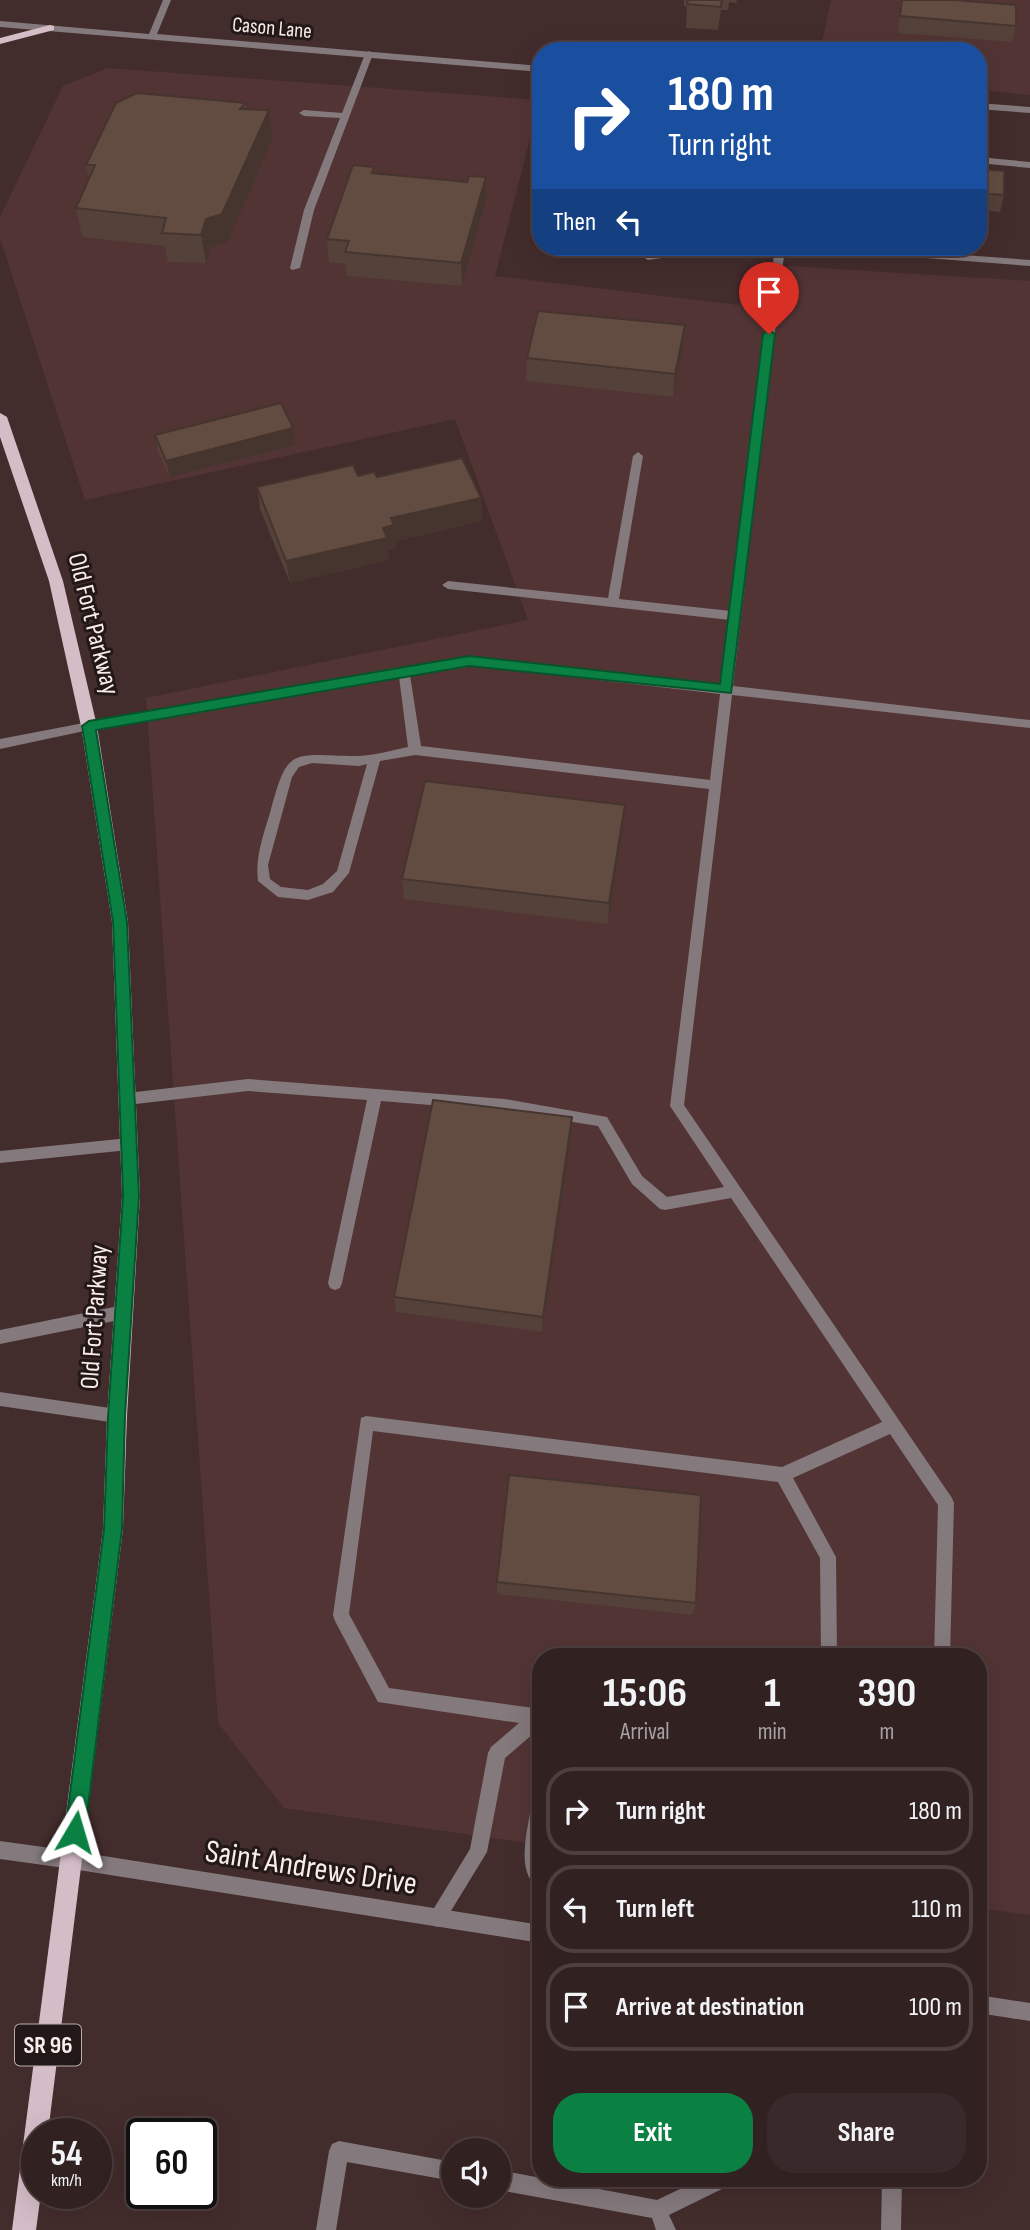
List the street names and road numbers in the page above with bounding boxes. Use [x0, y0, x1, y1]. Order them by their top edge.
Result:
street label: Cason Lane [231, 12, 313, 44]
street label: Old Fort Parkway [60, 550, 126, 698]
street label: Old Fort Parkway [74, 1244, 116, 1390]
street label: Saint Andrews Drive [202, 1832, 420, 1904]
road number: SR 96 [15, 2024, 81, 2066]

